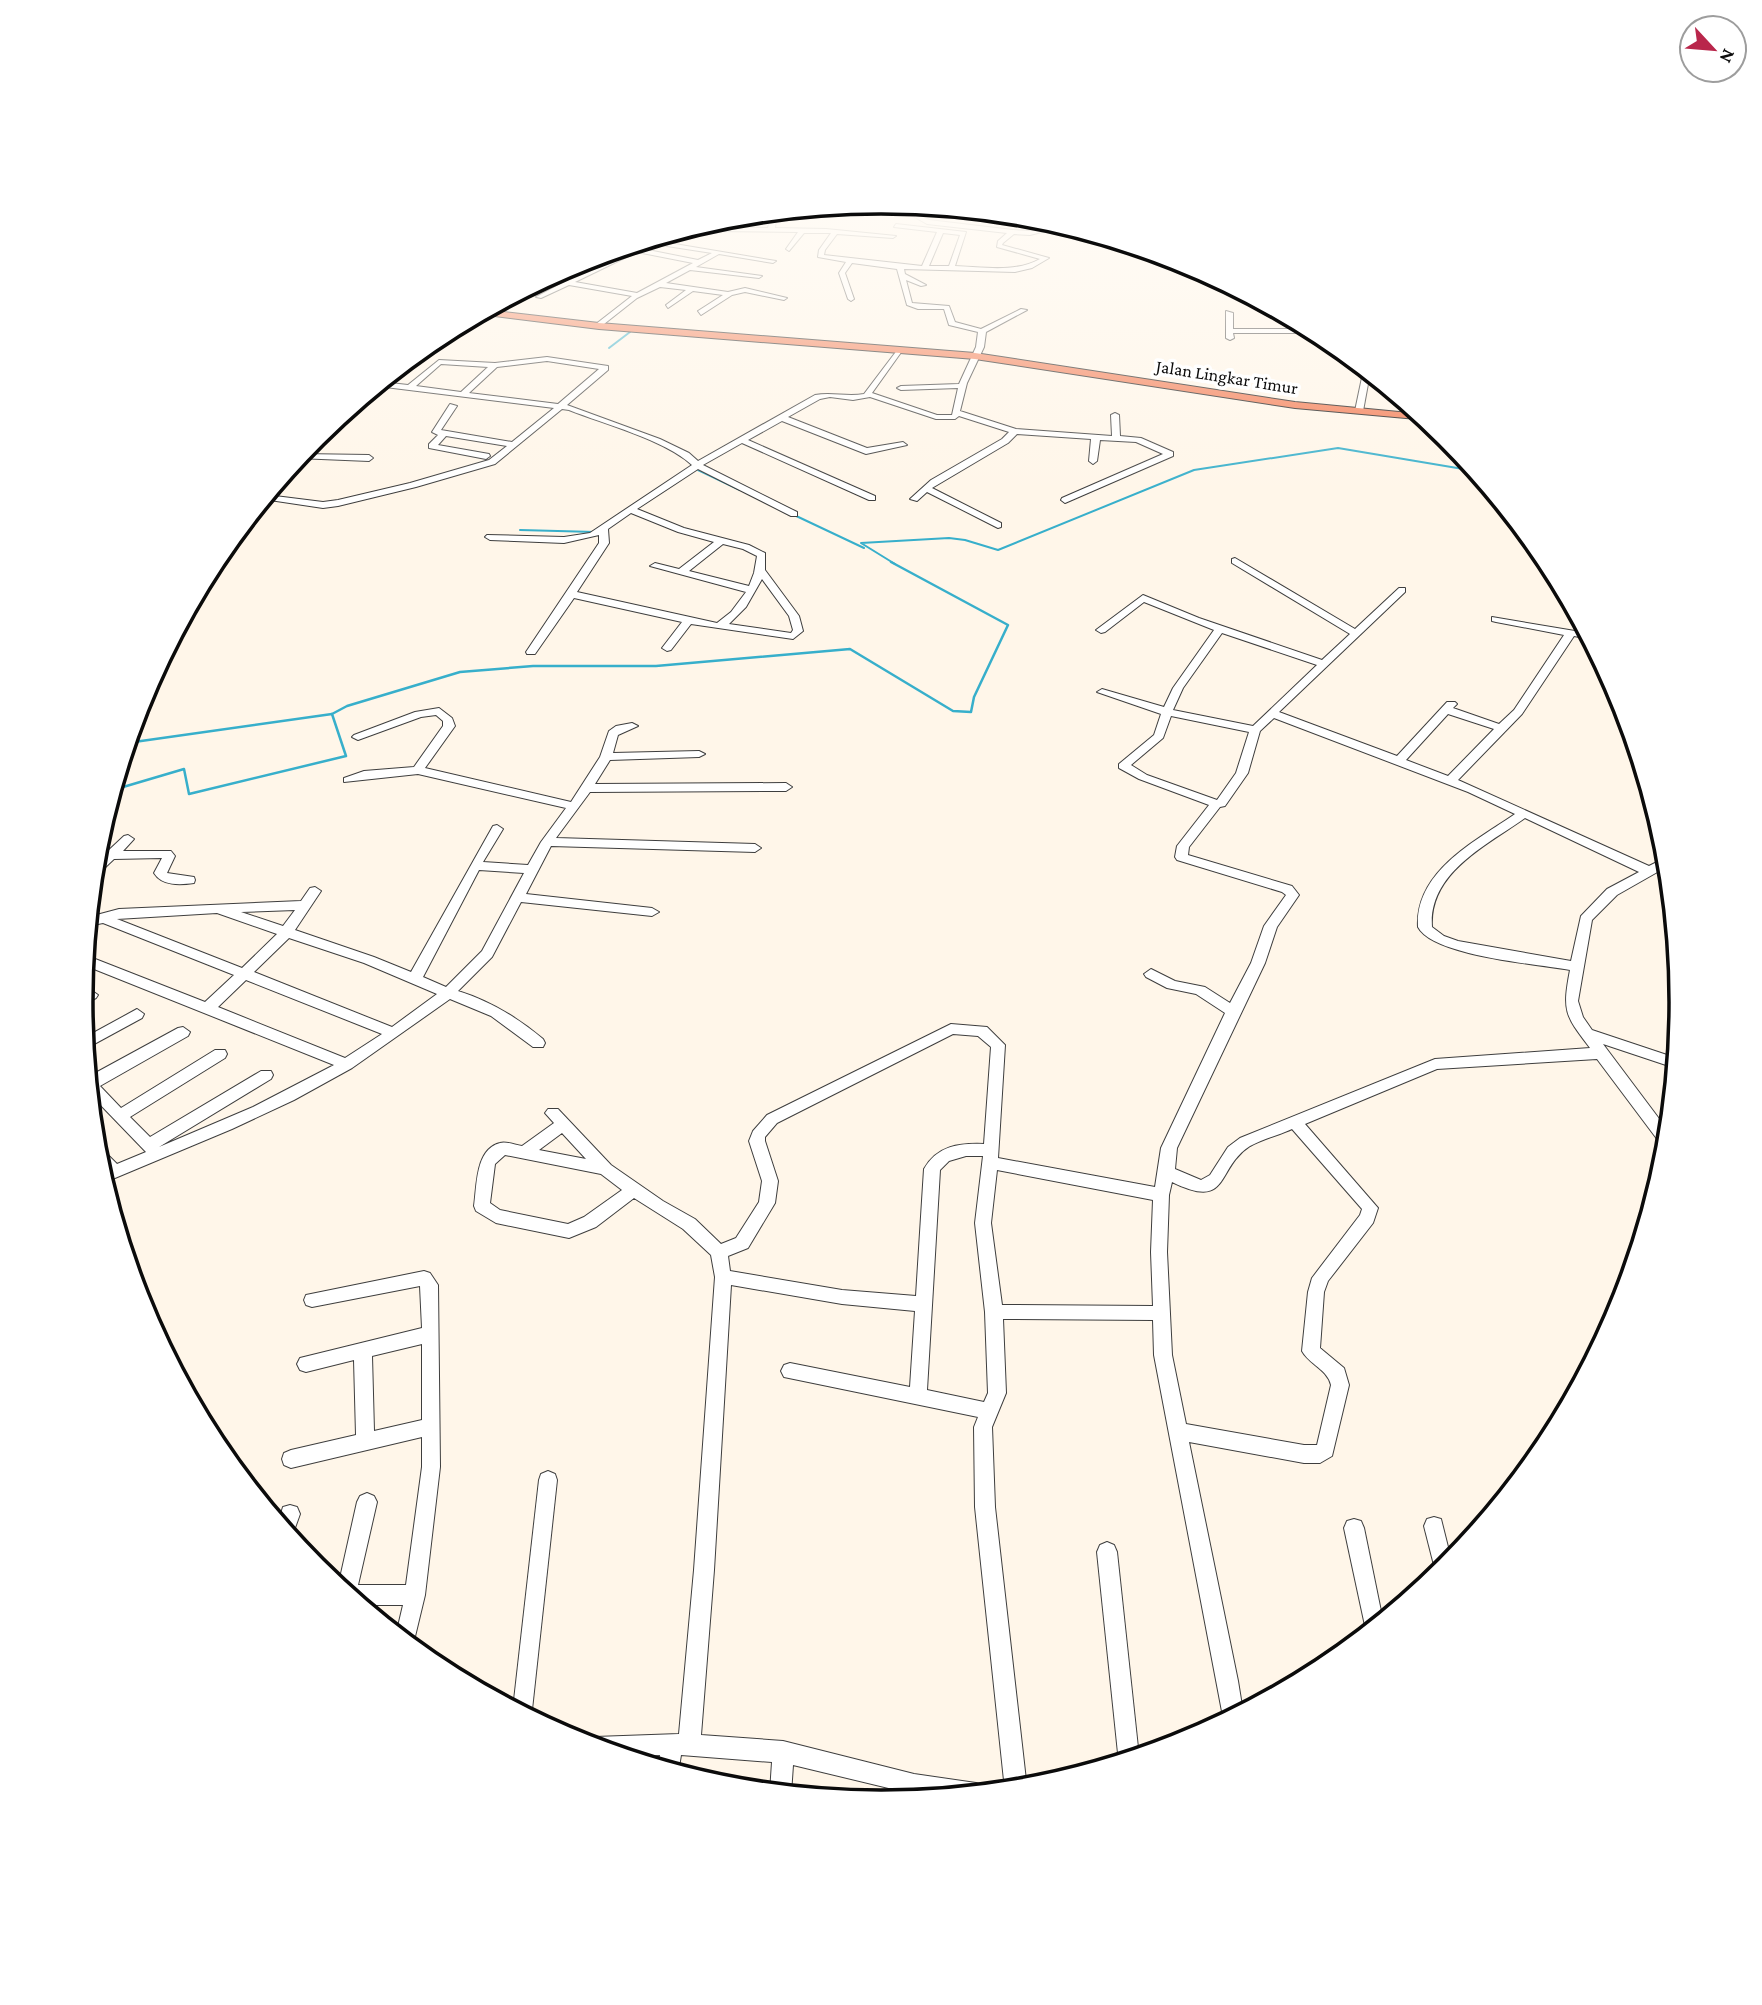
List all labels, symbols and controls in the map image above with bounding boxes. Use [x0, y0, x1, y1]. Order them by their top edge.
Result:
north arrow [1678, 14, 1748, 84]
text: N [1716, 46, 1740, 67]
street label: Jalan Lingkar Timur [1153, 356, 1300, 398]

